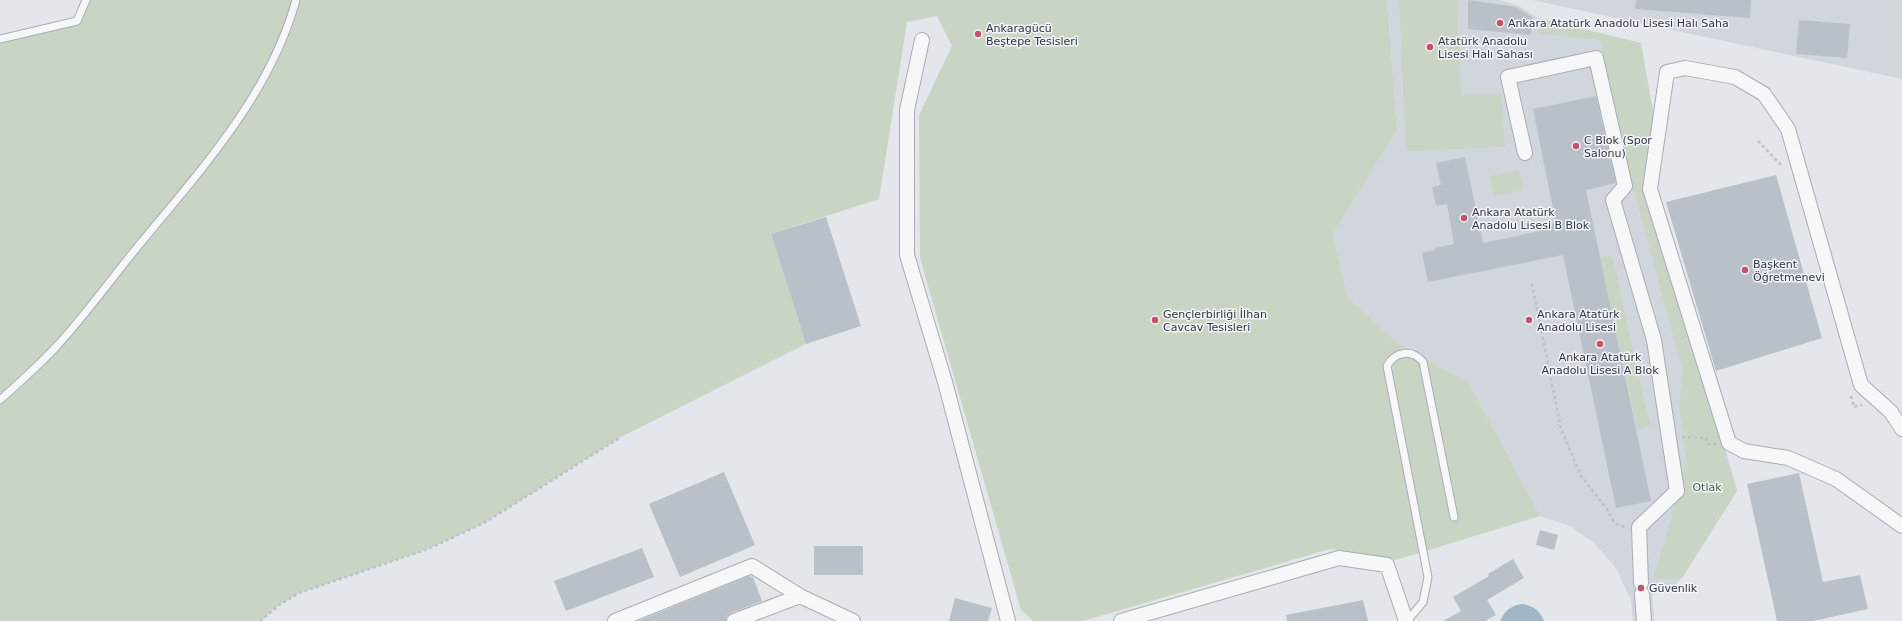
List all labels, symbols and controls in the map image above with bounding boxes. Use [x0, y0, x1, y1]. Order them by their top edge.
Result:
place label: Ankara Atatürk Anadolu Lisesi Halı Saha [1508, 17, 1729, 30]
marker: Ankara Atatürk Anadolu Lisesi Halı Saha [1495, 18, 1505, 28]
place label: Ankaragücü Beştepe Tesisleri [986, 22, 1078, 48]
marker: Ankaragücü Beştepe Tesisleri [973, 29, 983, 39]
place label: Atatürk Anadolu Lisesi Halı Sahası [1438, 35, 1533, 61]
marker: Atatürk Anadolu Lisesi Halı Sahası [1425, 42, 1435, 52]
place label: C Blok (Spor Salonu) [1584, 134, 1652, 160]
marker: C Blok (Spor Salonu) [1571, 141, 1581, 151]
place label: Ankara Atatürk Anadolu Lisesi B Blok [1472, 206, 1590, 232]
marker: Ankara Atatürk Anadolu Lisesi B Blok [1459, 213, 1469, 223]
place label: Başkent Öğretmenevi [1753, 258, 1825, 284]
marker: Başkent Öğretmenevi [1740, 265, 1750, 275]
place label: Gençlerbirliği İlhan Cavcav Tesisleri [1163, 308, 1267, 334]
place label: Ankara Atatürk Anadolu Lisesi [1537, 308, 1620, 334]
marker: Gençlerbirliği İlhan Cavcav Tesisleri [1150, 315, 1160, 325]
marker: Ankara Atatürk Anadolu Lisesi [1524, 315, 1534, 325]
marker: Ankara Atatürk Anadolu Lisesi A Blok [1595, 339, 1605, 349]
place label: Ankara Atatürk Anadolu Lisesi A Blok [1541, 351, 1659, 377]
park label: Otlak [1692, 481, 1722, 494]
place label: Güvenlik [1649, 582, 1698, 595]
marker: Güvenlik [1636, 583, 1646, 593]

